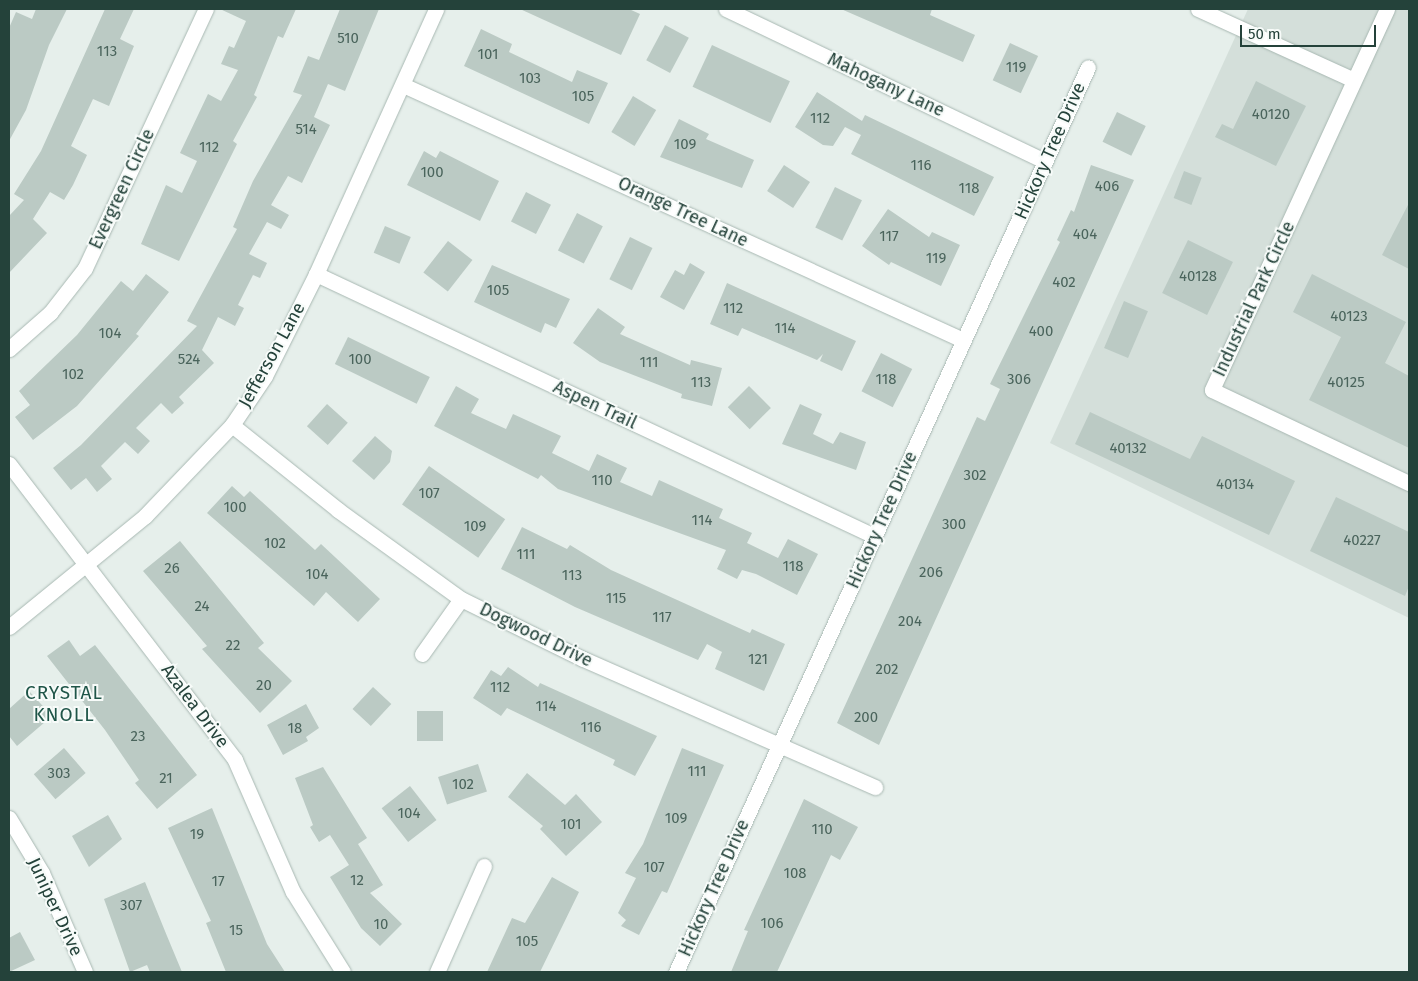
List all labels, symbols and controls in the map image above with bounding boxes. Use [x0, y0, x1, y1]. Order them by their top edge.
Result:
scale bar [1243, 15, 1379, 47]
text: 50 m [1248, 25, 1281, 43]
house number: 510 [337, 30, 359, 48]
house number: 113 [97, 43, 117, 61]
house number: 101 [478, 46, 498, 64]
street label: Mahogany Lane [824, 48, 948, 122]
house number: 119 [1006, 59, 1026, 77]
house number: 103 [519, 70, 541, 88]
street label: Hickory Tree Drive [1010, 79, 1090, 223]
house number: 105 [572, 88, 594, 106]
house number: 40120 [1252, 106, 1290, 124]
house number: 112 [810, 110, 830, 128]
house number: 514 [295, 121, 317, 139]
street label: Evergreen Circle [85, 125, 159, 253]
house number: 109 [674, 136, 696, 154]
house number: 112 [199, 139, 219, 157]
house number: 116 [911, 157, 931, 175]
house number: 100 [420, 164, 444, 182]
street label: Orange Tree Lane [614, 172, 752, 252]
house number: 406 [1095, 178, 1119, 196]
house number: 118 [958, 180, 980, 198]
street label: Industrial Park Circle [1208, 218, 1300, 380]
house number: 404 [1073, 226, 1097, 244]
house number: 117 [879, 228, 899, 246]
house number: 119 [926, 250, 946, 268]
house number: 40128 [1179, 268, 1217, 286]
house number: 402 [1052, 274, 1076, 292]
house number: 105 [487, 282, 509, 300]
street label: Jefferson Lane [234, 299, 310, 411]
house number: 112 [723, 300, 743, 318]
house number: 40123 [1330, 308, 1368, 326]
house number: 114 [775, 320, 795, 338]
house number: 400 [1029, 323, 1053, 341]
house number: 104 [99, 325, 121, 343]
house number: 524 [178, 351, 200, 369]
house number: 100 [348, 351, 372, 369]
house number: 111 [639, 354, 659, 372]
house number: 102 [62, 366, 84, 384]
house number: 118 [875, 371, 897, 389]
house number: 306 [1007, 371, 1031, 389]
house number: 113 [691, 374, 711, 392]
house number: 40125 [1327, 374, 1365, 392]
street label: Aspen Trail [550, 376, 640, 434]
house number: 40132 [1109, 440, 1147, 458]
street label: Hickory Tree Drive [842, 448, 922, 592]
house number: 302 [963, 467, 987, 485]
house number: 110 [591, 472, 613, 490]
house number: 40134 [1216, 476, 1254, 494]
house number: 107 [418, 485, 440, 503]
house number: 100 [223, 499, 247, 517]
house number: 114 [692, 512, 712, 530]
house number: 300 [942, 516, 966, 534]
house number: 109 [464, 518, 486, 536]
house number: 40227 [1343, 532, 1381, 550]
house number: 102 [264, 535, 286, 553]
house number: 111 [516, 546, 536, 564]
house number: 118 [782, 558, 804, 576]
house number: 26 [164, 560, 180, 578]
house number: 206 [919, 564, 943, 582]
house number: 104 [306, 566, 328, 584]
house number: 113 [562, 567, 582, 585]
house number: 115 [606, 590, 626, 608]
house number: 24 [195, 598, 209, 616]
street label: Dogwood Drive [476, 598, 596, 672]
house number: 117 [652, 609, 672, 627]
house number: 204 [898, 613, 922, 631]
house number: 22 [226, 637, 240, 655]
house number: 121 [748, 651, 768, 669]
street label: Azalea Drive [157, 660, 233, 752]
house number: 202 [875, 661, 899, 679]
house number: 20 [256, 677, 272, 695]
house number: 112 [490, 679, 510, 697]
district label: CRYSTAL KNOLL [24, 682, 104, 726]
house number: 114 [536, 698, 556, 716]
house number: 200 [854, 709, 878, 727]
house number: 116 [581, 719, 601, 737]
house number: 18 [288, 720, 302, 738]
house number: 23 [131, 728, 145, 746]
house number: 111 [687, 763, 707, 781]
house number: 303 [47, 765, 71, 783]
house number: 21 [159, 770, 173, 788]
house number: 102 [452, 776, 474, 794]
house number: 104 [398, 805, 420, 823]
house number: 109 [665, 810, 687, 828]
house number: 101 [561, 816, 581, 834]
street label: Hickory Tree Drive [674, 816, 754, 960]
house number: 110 [811, 821, 833, 839]
house number: 19 [190, 826, 204, 844]
street label: Juniper Drive [23, 854, 87, 960]
house number: 107 [643, 859, 665, 877]
house number: 108 [783, 865, 807, 883]
house number: 12 [350, 872, 364, 890]
house number: 17 [211, 873, 225, 891]
house number: 307 [120, 897, 142, 915]
house number: 106 [761, 915, 783, 933]
house number: 10 [374, 916, 388, 934]
house number: 15 [229, 922, 243, 940]
house number: 105 [516, 933, 538, 951]

